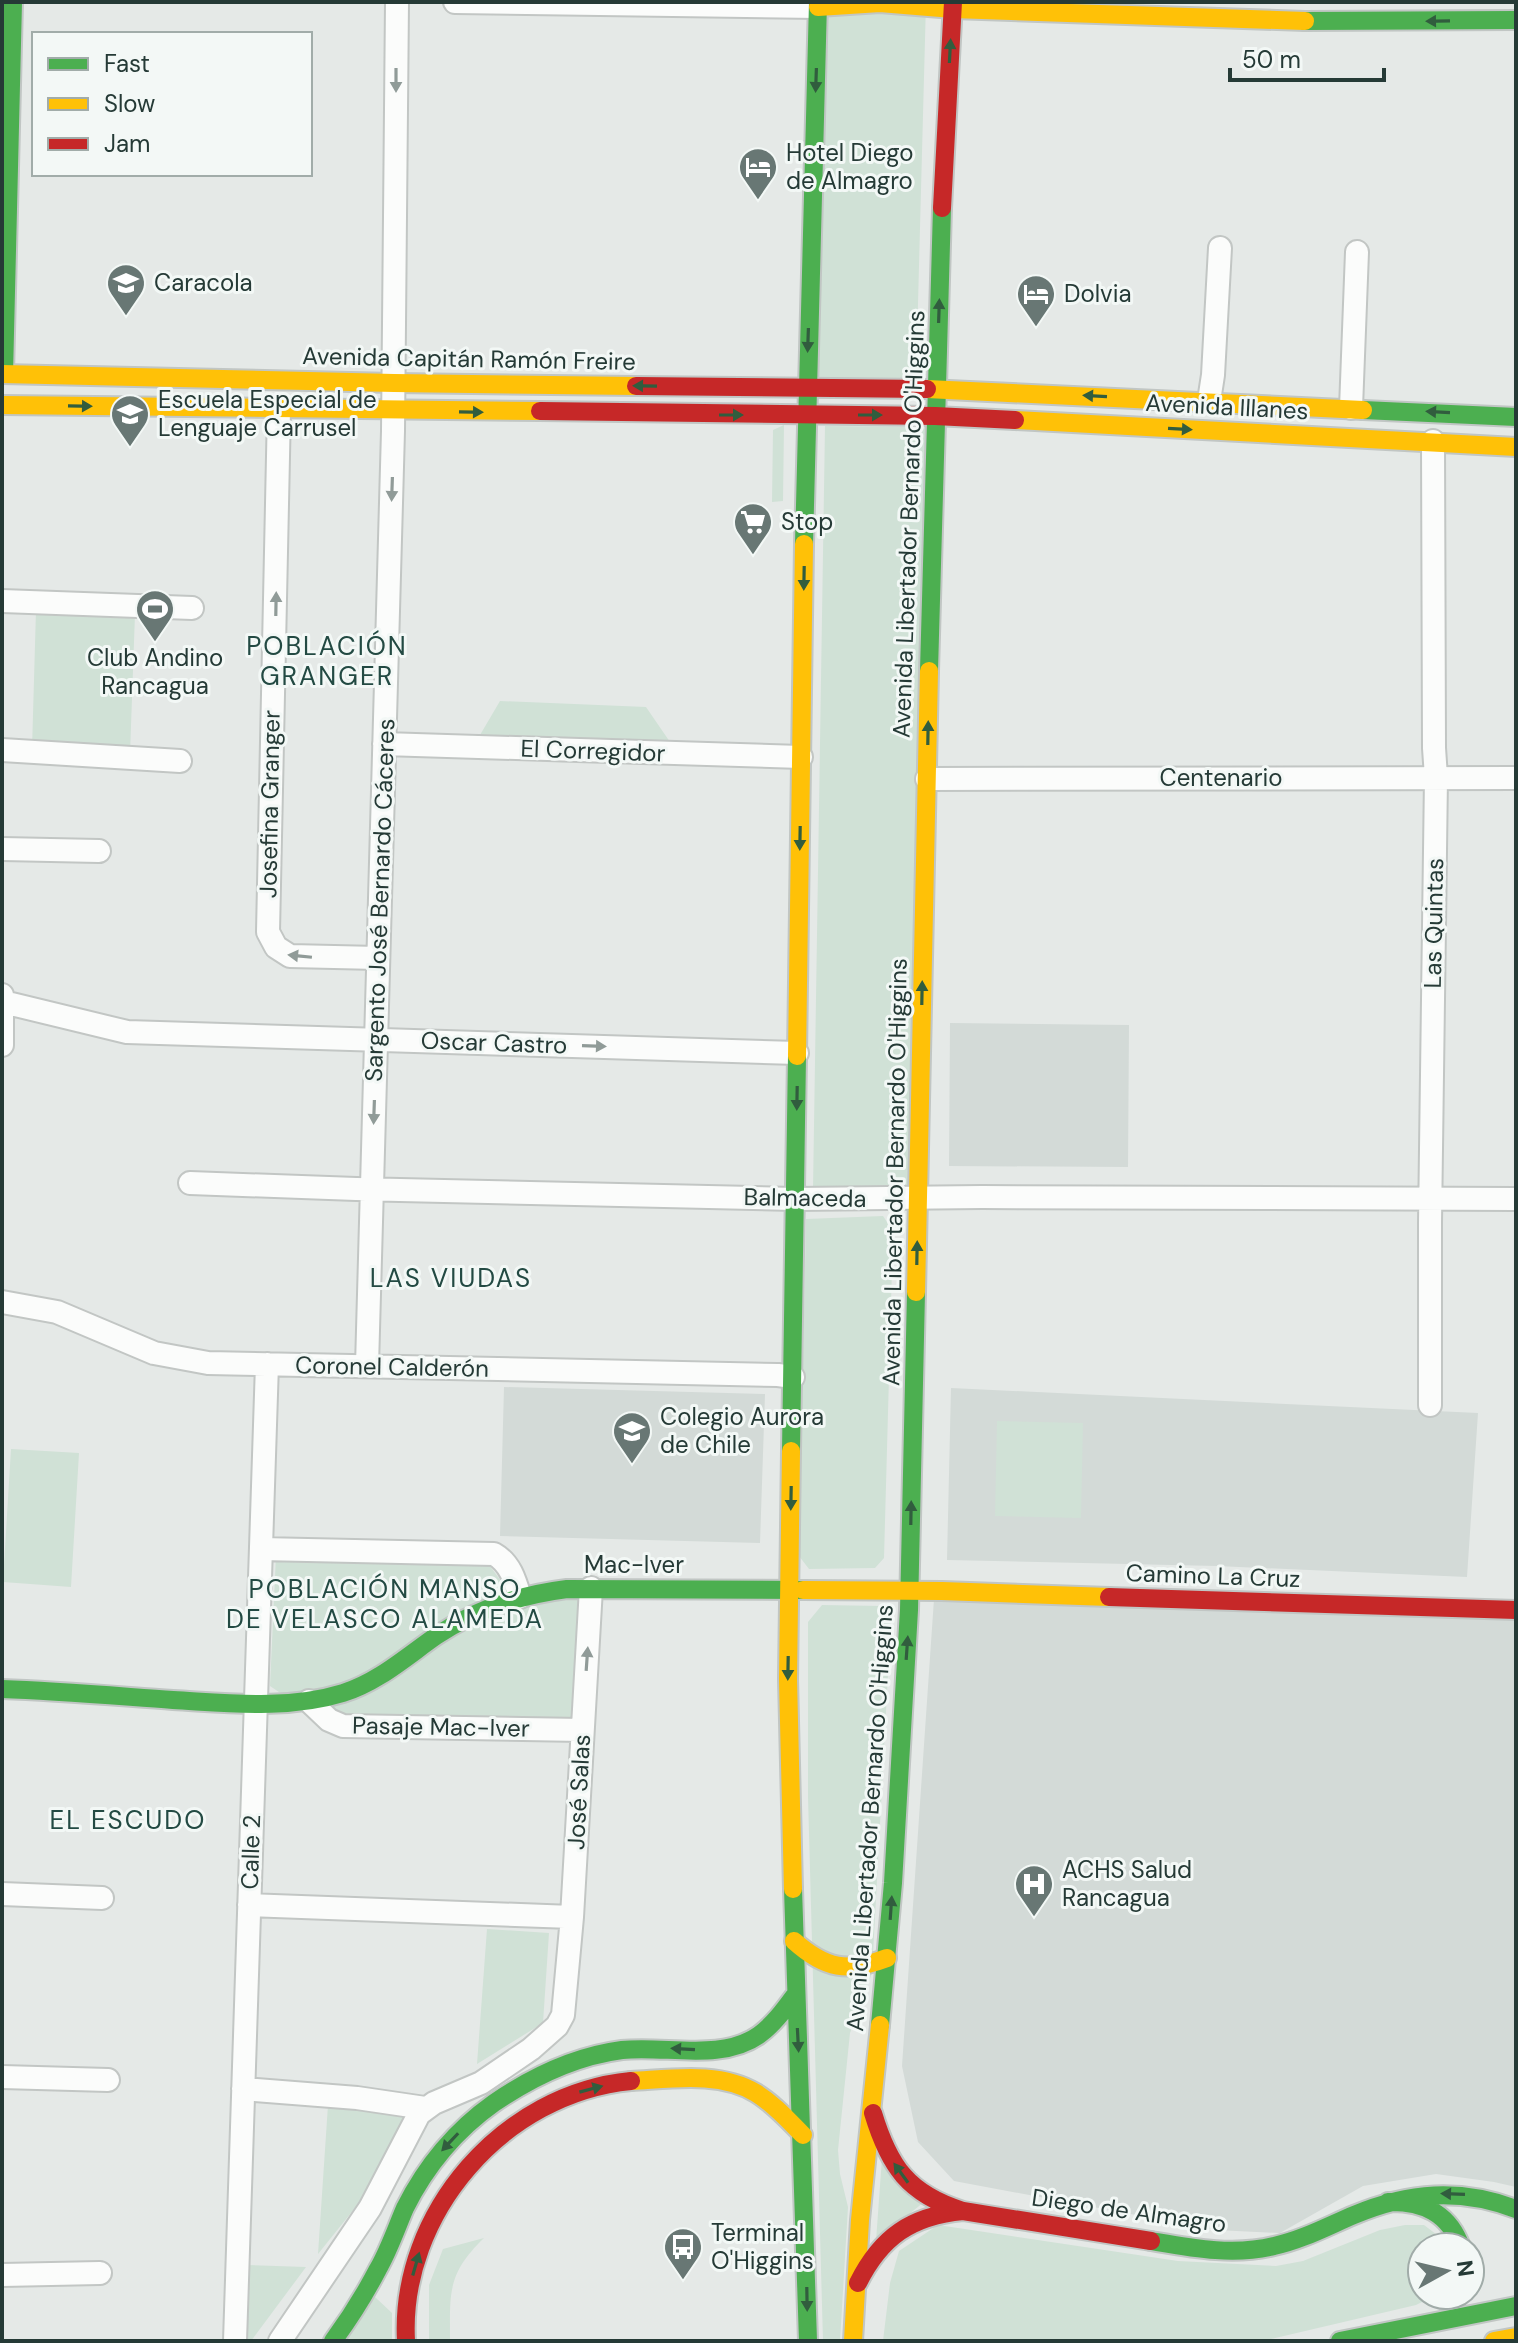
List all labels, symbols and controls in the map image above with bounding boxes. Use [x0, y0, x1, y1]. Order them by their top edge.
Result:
one-way arrow [1425, 15, 1450, 27]
legend [32, 32, 312, 176]
scale bar [1230, 32, 1384, 82]
one-way arrow [943, 38, 956, 63]
text: 50 m [1242, 44, 1301, 75]
text: Fast [104, 48, 150, 79]
one-way arrow [390, 68, 402, 93]
one-way arrow [809, 68, 822, 93]
text: Slow [104, 88, 155, 119]
text: Jam [104, 128, 150, 159]
place label: Hotel Diego de Almagro [786, 137, 914, 196]
hotel icon: Hotel Diego de Almagro [737, 146, 779, 201]
school or university icon: Caracola [105, 262, 147, 317]
place label: Caracola [154, 267, 253, 298]
hotel icon: Dolvia [1015, 273, 1057, 328]
place label: Dolvia [1064, 278, 1132, 309]
one-way arrow [932, 298, 945, 323]
street label: Avenida Libertador Bernardo O'Higgins [886, 310, 931, 738]
one-way arrow [802, 328, 814, 353]
street label: Avenida Capitán Ramón Freire [302, 340, 636, 377]
one-way arrow [632, 380, 657, 393]
place label: Escuela Especial de Lenguaje Carrusel [158, 384, 377, 443]
street label: Avenida Illanes [1145, 387, 1309, 426]
one-way arrow [1082, 389, 1107, 402]
school or university icon: Escuela Especial de Lenguaje Carrusel [109, 393, 151, 448]
one-way arrow [68, 400, 93, 412]
one-way arrow [459, 406, 484, 418]
one-way arrow [1425, 406, 1450, 419]
one-way arrow [719, 409, 744, 421]
one-way arrow [858, 409, 883, 421]
one-way arrow [1168, 422, 1193, 435]
one-way arrow [385, 477, 398, 502]
supermarket icon: Stop [732, 501, 774, 556]
place label: Stop [781, 506, 833, 537]
one-way arrow [798, 566, 810, 591]
sports icon: Club Andino Rancagua [134, 588, 176, 643]
one-way arrow [269, 591, 282, 616]
district label: POBLACIÓN GRANGER [246, 629, 408, 693]
place label: Club Andino Rancagua [87, 642, 223, 701]
street label: Josefina Granger [252, 710, 287, 898]
street label: Sargento José Bernardo Cáceres [358, 718, 401, 1082]
one-way arrow [922, 720, 934, 745]
street label: El Corregidor [520, 732, 666, 769]
street label: Centenario [1159, 762, 1283, 793]
one-way arrow [794, 826, 806, 851]
street label: Las Quintas [1417, 857, 1450, 989]
one-way arrow [287, 949, 312, 962]
street label: Avenida Libertador Bernardo O'Higgins [875, 958, 914, 1386]
one-way arrow [916, 980, 929, 1005]
street label: Oscar Castro [420, 1024, 568, 1061]
one-way arrow [582, 1040, 607, 1053]
one-way arrow [790, 1086, 803, 1111]
one-way arrow [368, 1100, 380, 1125]
street label: Balmaceda [743, 1181, 867, 1214]
one-way arrow [911, 1240, 924, 1265]
district label: LAS VIUDAS [370, 1261, 532, 1295]
street label: Coronel Calderón [295, 1349, 489, 1384]
place label: Colegio Aurora de Chile [660, 1401, 824, 1460]
school or university icon: Colegio Aurora de Chile [611, 1410, 653, 1465]
one-way arrow [785, 1486, 797, 1511]
one-way arrow [905, 1500, 918, 1525]
street label: Mac-Iver [584, 1549, 684, 1580]
street label: Camino La Cruz [1125, 1557, 1301, 1594]
district label: POBLACIÓN MANSO DE VELASCO ALAMEDA [226, 1572, 544, 1636]
street label: Avenida Libertador Bernardo O'Higgins [839, 1603, 900, 2033]
one-way arrow [900, 1635, 913, 1660]
one-way arrow [581, 1646, 594, 1671]
one-way arrow [782, 1656, 794, 1681]
street label: Pasaje Mac-Iver [352, 1709, 530, 1744]
street label: José Salas [560, 1733, 597, 1851]
district label: EL ESCUDO [50, 1803, 206, 1837]
street label: Calle 2 [234, 1814, 267, 1890]
place label: ACHS Salud Rancagua [1062, 1854, 1192, 1913]
hospital icon: ACHS Salud Rancagua [1013, 1863, 1055, 1918]
one-way arrow [885, 1895, 898, 1920]
one-way arrow [792, 2028, 805, 2053]
one-way arrow [670, 2042, 695, 2055]
one-way arrow [578, 2082, 603, 2094]
one-way arrow [442, 2133, 460, 2152]
one-way arrow [893, 2162, 909, 2184]
street label: Diego de Almagro [1030, 2182, 1228, 2240]
one-way arrow [1440, 2187, 1465, 2200]
place label: Terminal O'Higgins [711, 2217, 814, 2276]
bus stop icon: Terminal O'Higgins [662, 2226, 704, 2281]
north arrow [1406, 2231, 1486, 2311]
one-way arrow [410, 2252, 423, 2276]
text: N [1450, 2258, 1481, 2278]
one-way arrow [800, 2287, 813, 2312]

